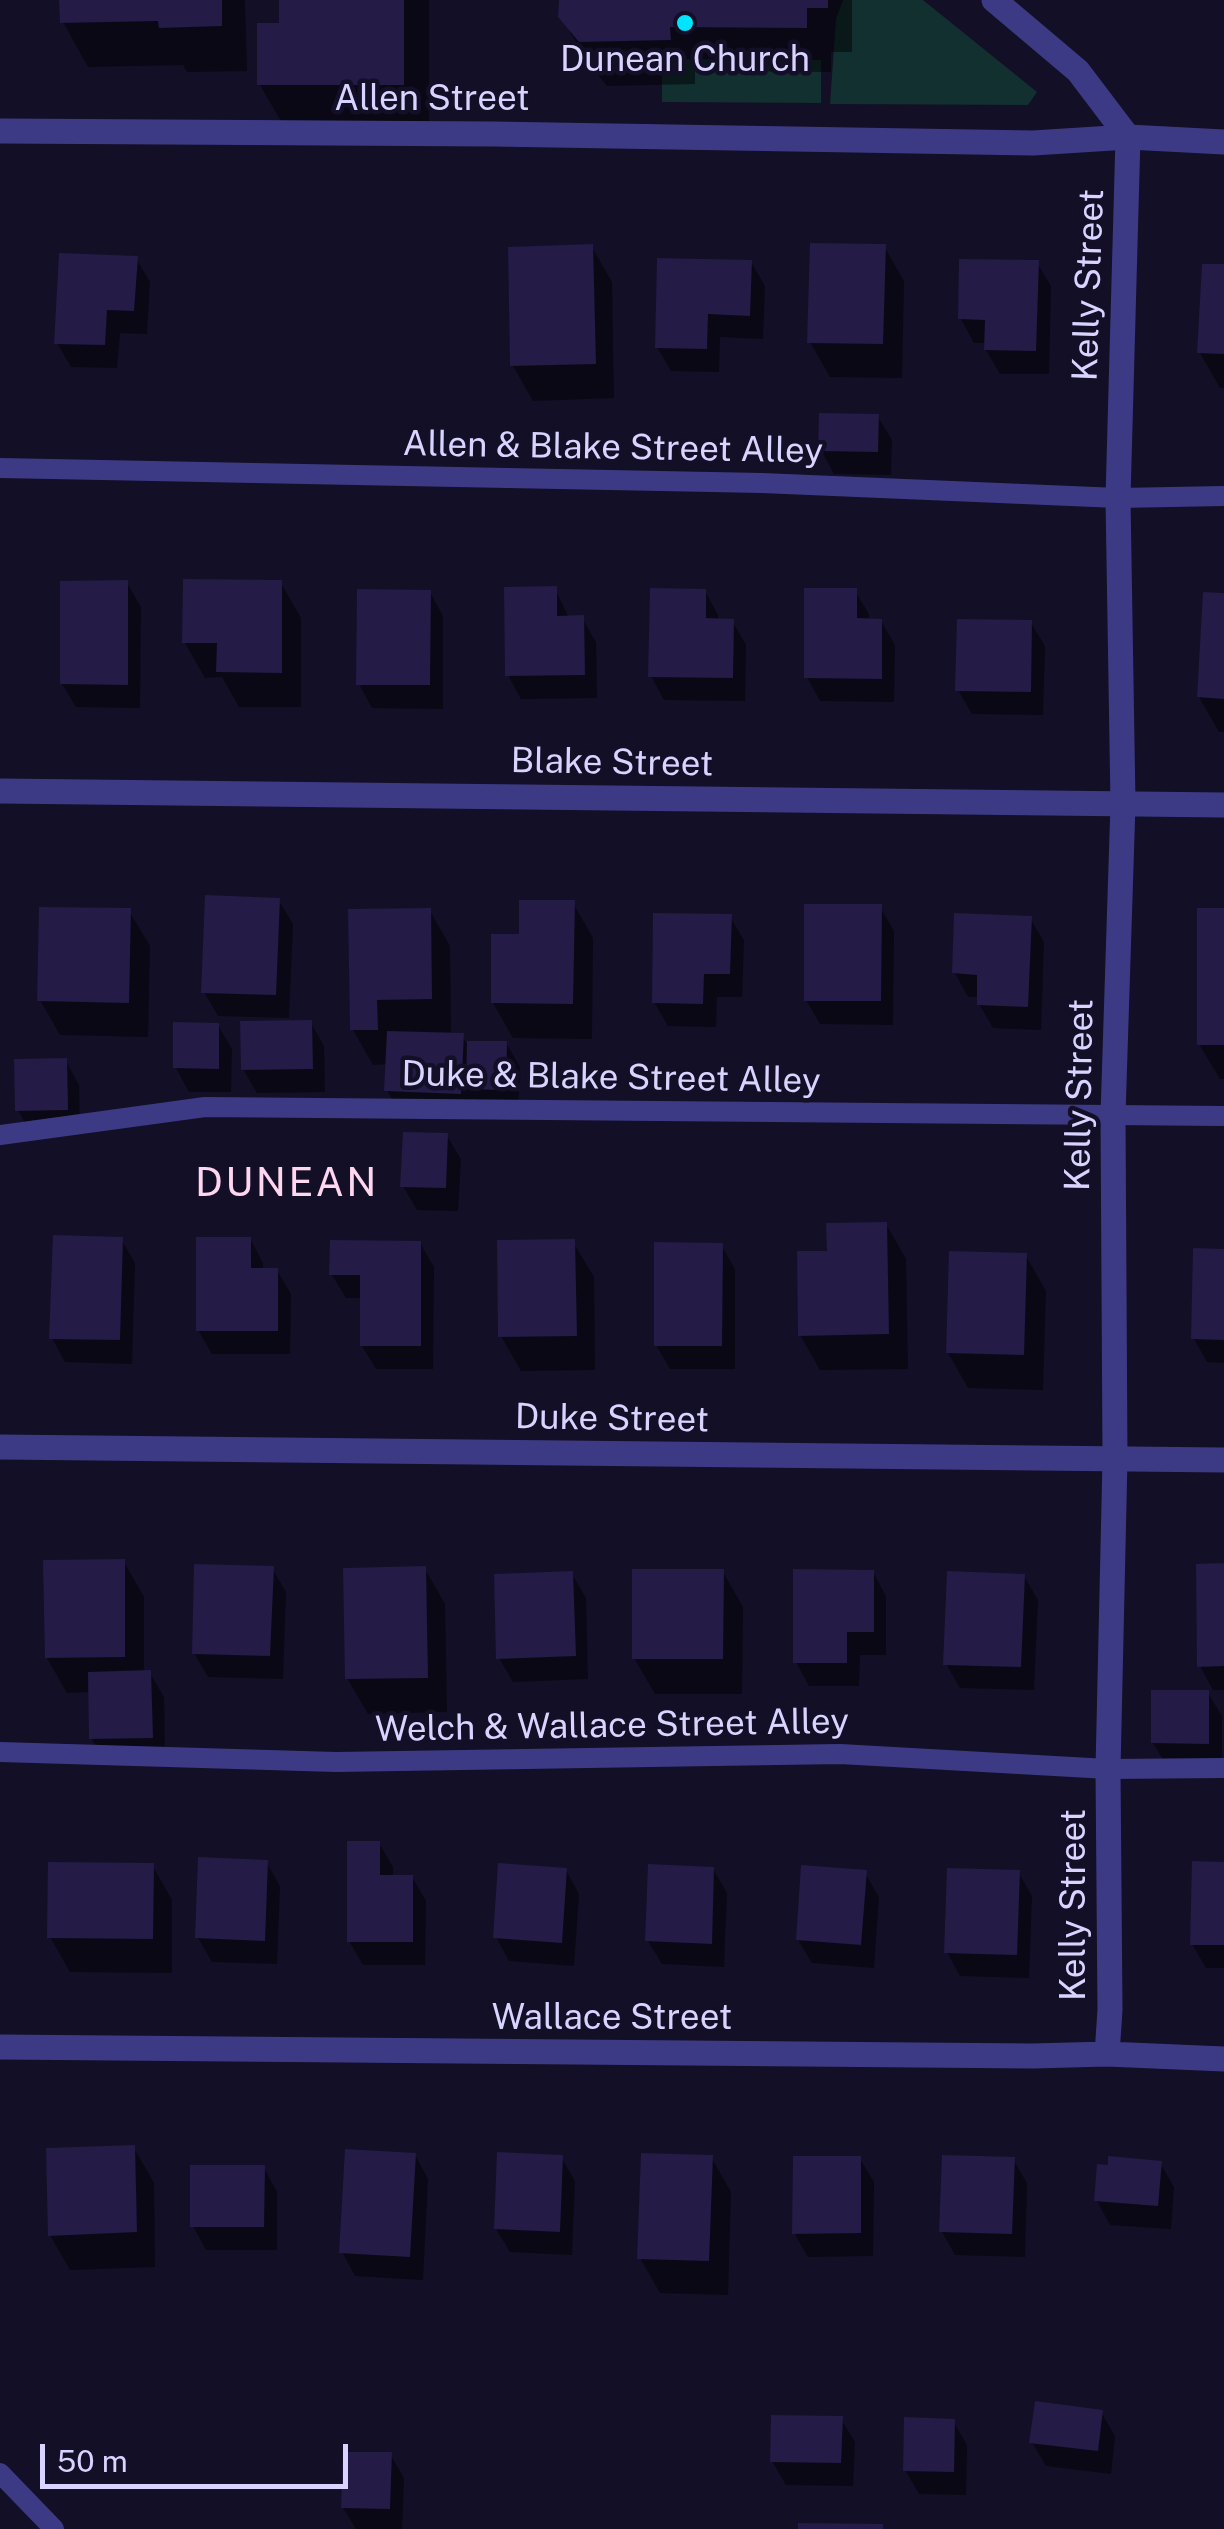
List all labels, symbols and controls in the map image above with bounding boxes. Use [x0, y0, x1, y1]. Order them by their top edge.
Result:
marker: Dunean Church [674, 12, 696, 34]
place label: Dunean Church [560, 39, 810, 81]
street label: Allen Street [334, 78, 530, 120]
street label: Kelly Street [1065, 188, 1113, 382]
street label: Allen & Blake Street Alley [402, 423, 824, 473]
street label: Blake Street [510, 740, 714, 786]
street label: Kelly Street [1057, 999, 1103, 1191]
street label: Duke & Blake Street Alley [401, 1053, 821, 1103]
district label: DUNEAN [195, 1160, 379, 1208]
street label: Duke Street [515, 1396, 709, 1442]
street label: Welch & Wallace Street Alley [375, 1701, 849, 1751]
street label: Kelly Street [1053, 1809, 1095, 2001]
street label: Wallace Street [492, 1997, 732, 2039]
scale bar [45, 2424, 352, 2486]
text: 50 m [57, 2443, 128, 2479]

